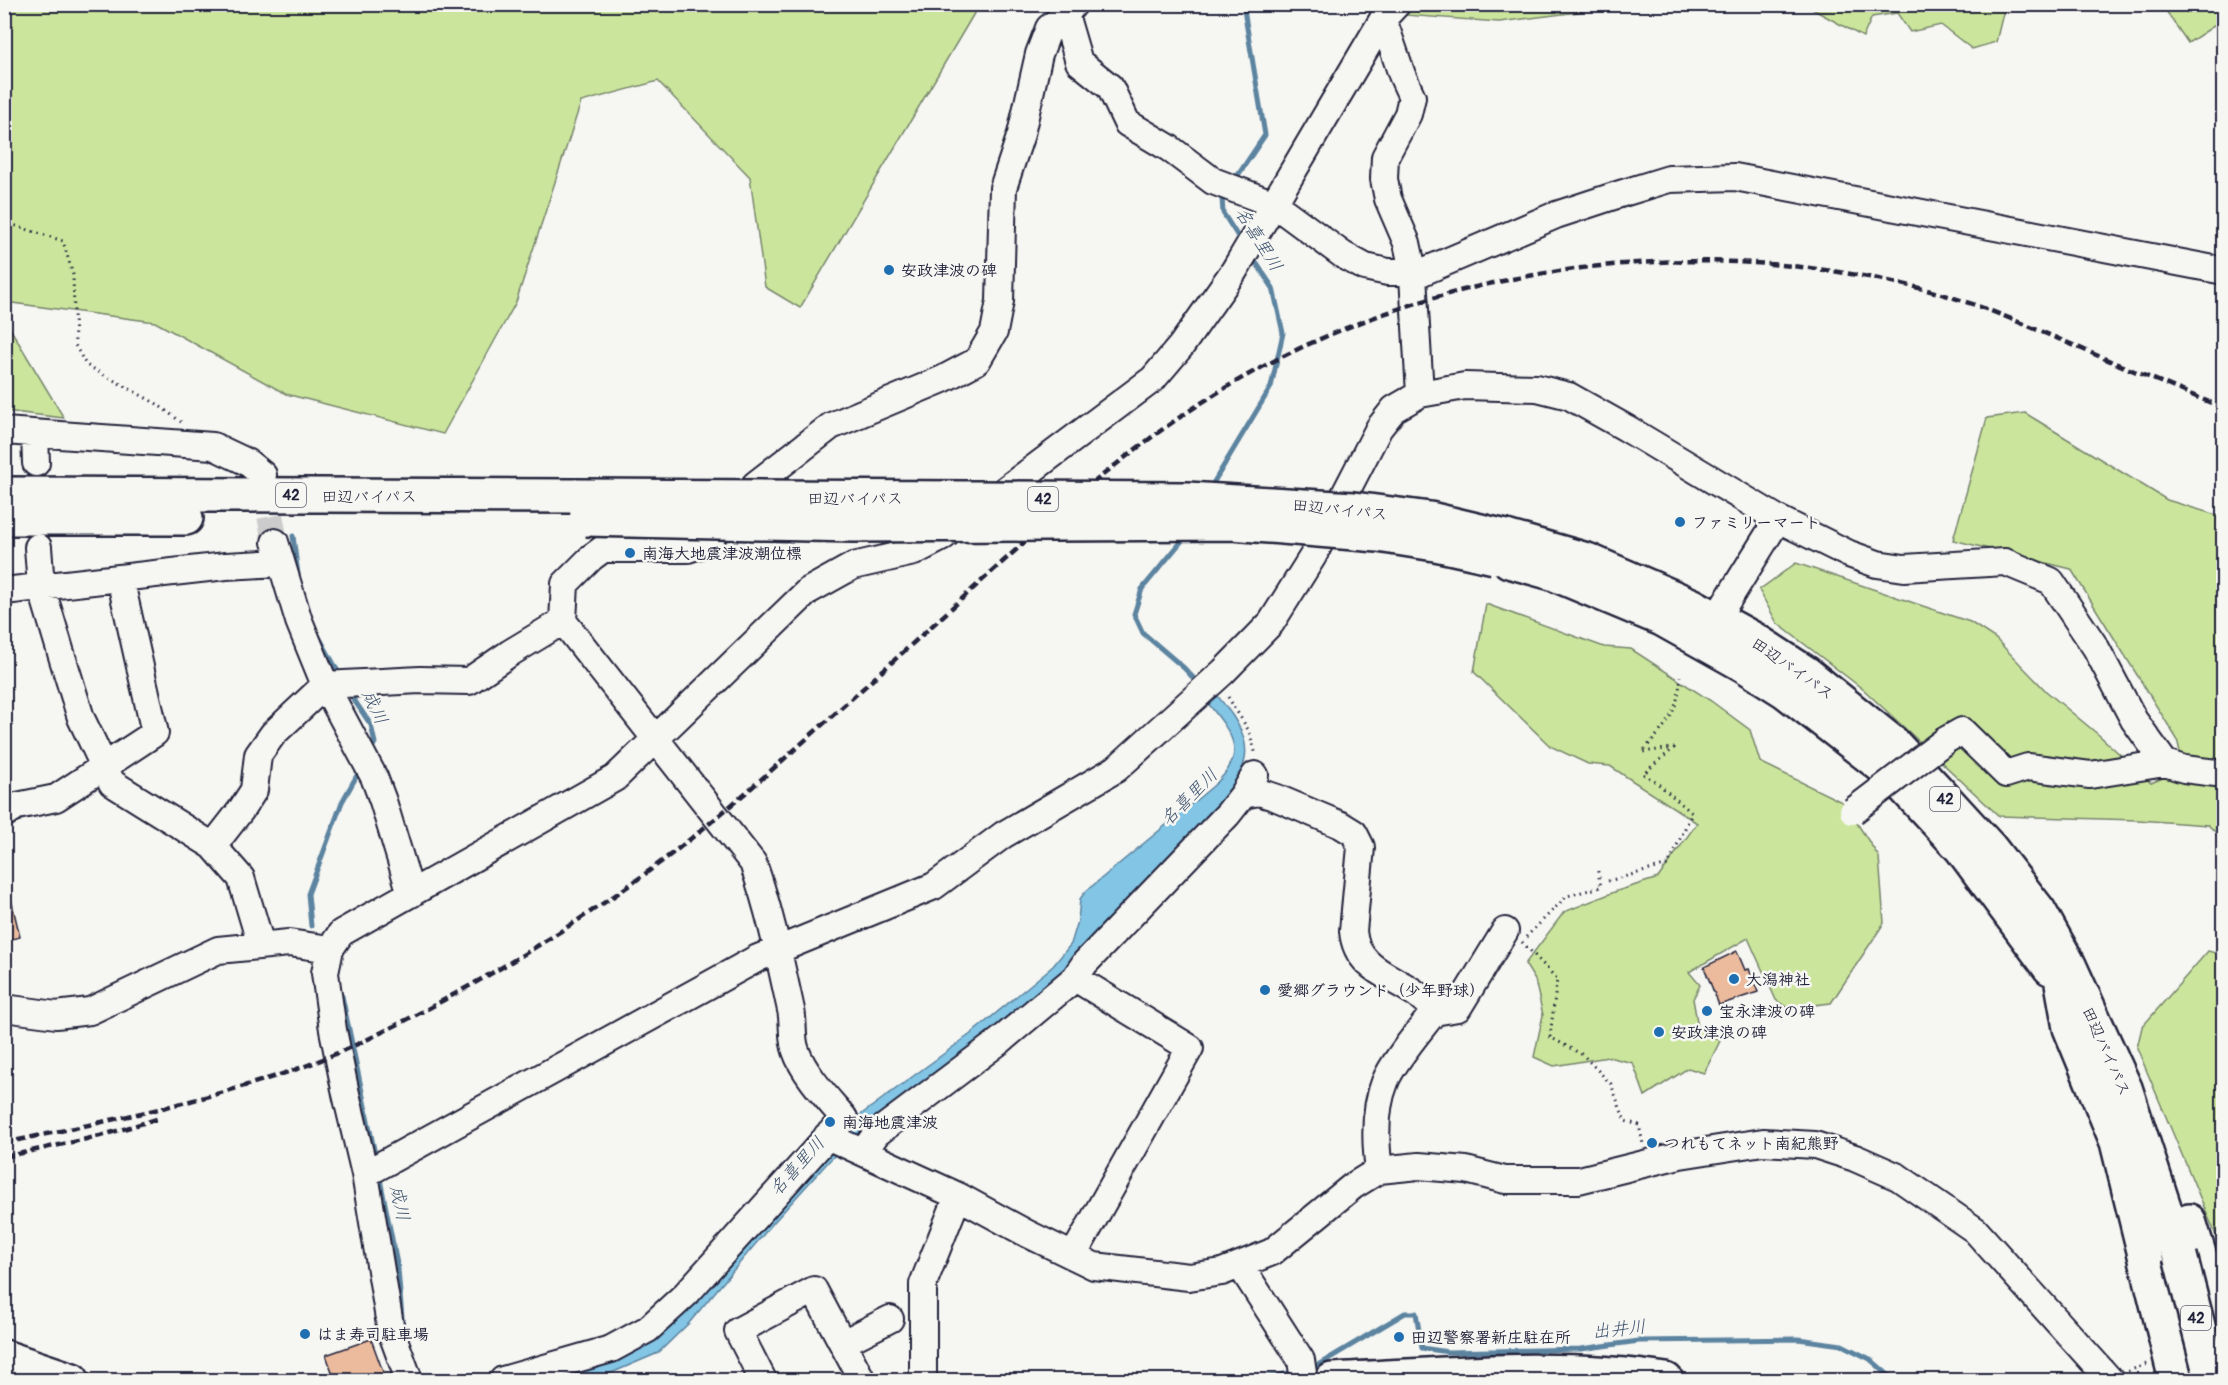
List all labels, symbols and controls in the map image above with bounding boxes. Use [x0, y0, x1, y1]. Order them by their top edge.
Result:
water label: 名喜里川 [1230, 203, 1287, 276]
place label: 安政津波の碑 [901, 261, 997, 281]
marker: 安政津波の碑 [882, 263, 896, 277]
road number: 42 [276, 483, 306, 507]
street label: 田辺バイパス [321, 487, 417, 507]
road number: 42 [1028, 487, 1058, 511]
street label: 田辺バイパス [807, 489, 903, 509]
street label: 田辺バイパス [1291, 495, 1389, 525]
place label: ファミリーマート [1692, 513, 1821, 533]
marker: ファミリーマート [1673, 515, 1687, 529]
place label: 南海大地震津波潮位標 [642, 544, 802, 564]
marker: 南海大地震津波潮位標 [623, 546, 637, 560]
street label: 田辺バイパス [1747, 633, 1837, 704]
water label: 成川 [356, 686, 393, 728]
water label: 名喜里川 [1156, 764, 1223, 831]
road number: 42 [1930, 787, 1960, 811]
place label: 大潟神社 [1746, 970, 1810, 990]
marker: 大潟神社 [1727, 972, 1741, 986]
place label: 愛郷グラウンド（少年野球） [1277, 981, 1485, 1001]
marker: 愛郷グラウンド（少年野球） [1258, 983, 1272, 997]
place label: 宝永津波の碑 [1719, 1002, 1815, 1022]
marker: 宝永津波の碑 [1700, 1004, 1714, 1018]
street label: 田辺バイパス [2077, 1004, 2135, 1099]
place label: 安政津浪の碑 [1671, 1023, 1767, 1043]
marker: 安政津浪の碑 [1652, 1025, 1666, 1039]
place label: 南海地震津波 [842, 1113, 938, 1133]
marker: 南海地震津波 [823, 1115, 837, 1129]
water label: 名喜里川 [765, 1132, 830, 1201]
place label: つれもてネット南紀熊野 [1664, 1134, 1839, 1154]
marker: つれもてネット南紀熊野 [1645, 1136, 1659, 1150]
water label: 成川 [385, 1183, 415, 1223]
road number: 42 [2181, 1306, 2211, 1330]
water label: 出井川 [1591, 1315, 1647, 1344]
place label: はま寿司駐車場 [317, 1325, 429, 1345]
marker: はま寿司駐車場 [298, 1327, 312, 1341]
place label: 田辺警察署新庄駐在所 [1411, 1328, 1571, 1348]
marker: 田辺警察署新庄駐在所 [1392, 1330, 1406, 1344]

